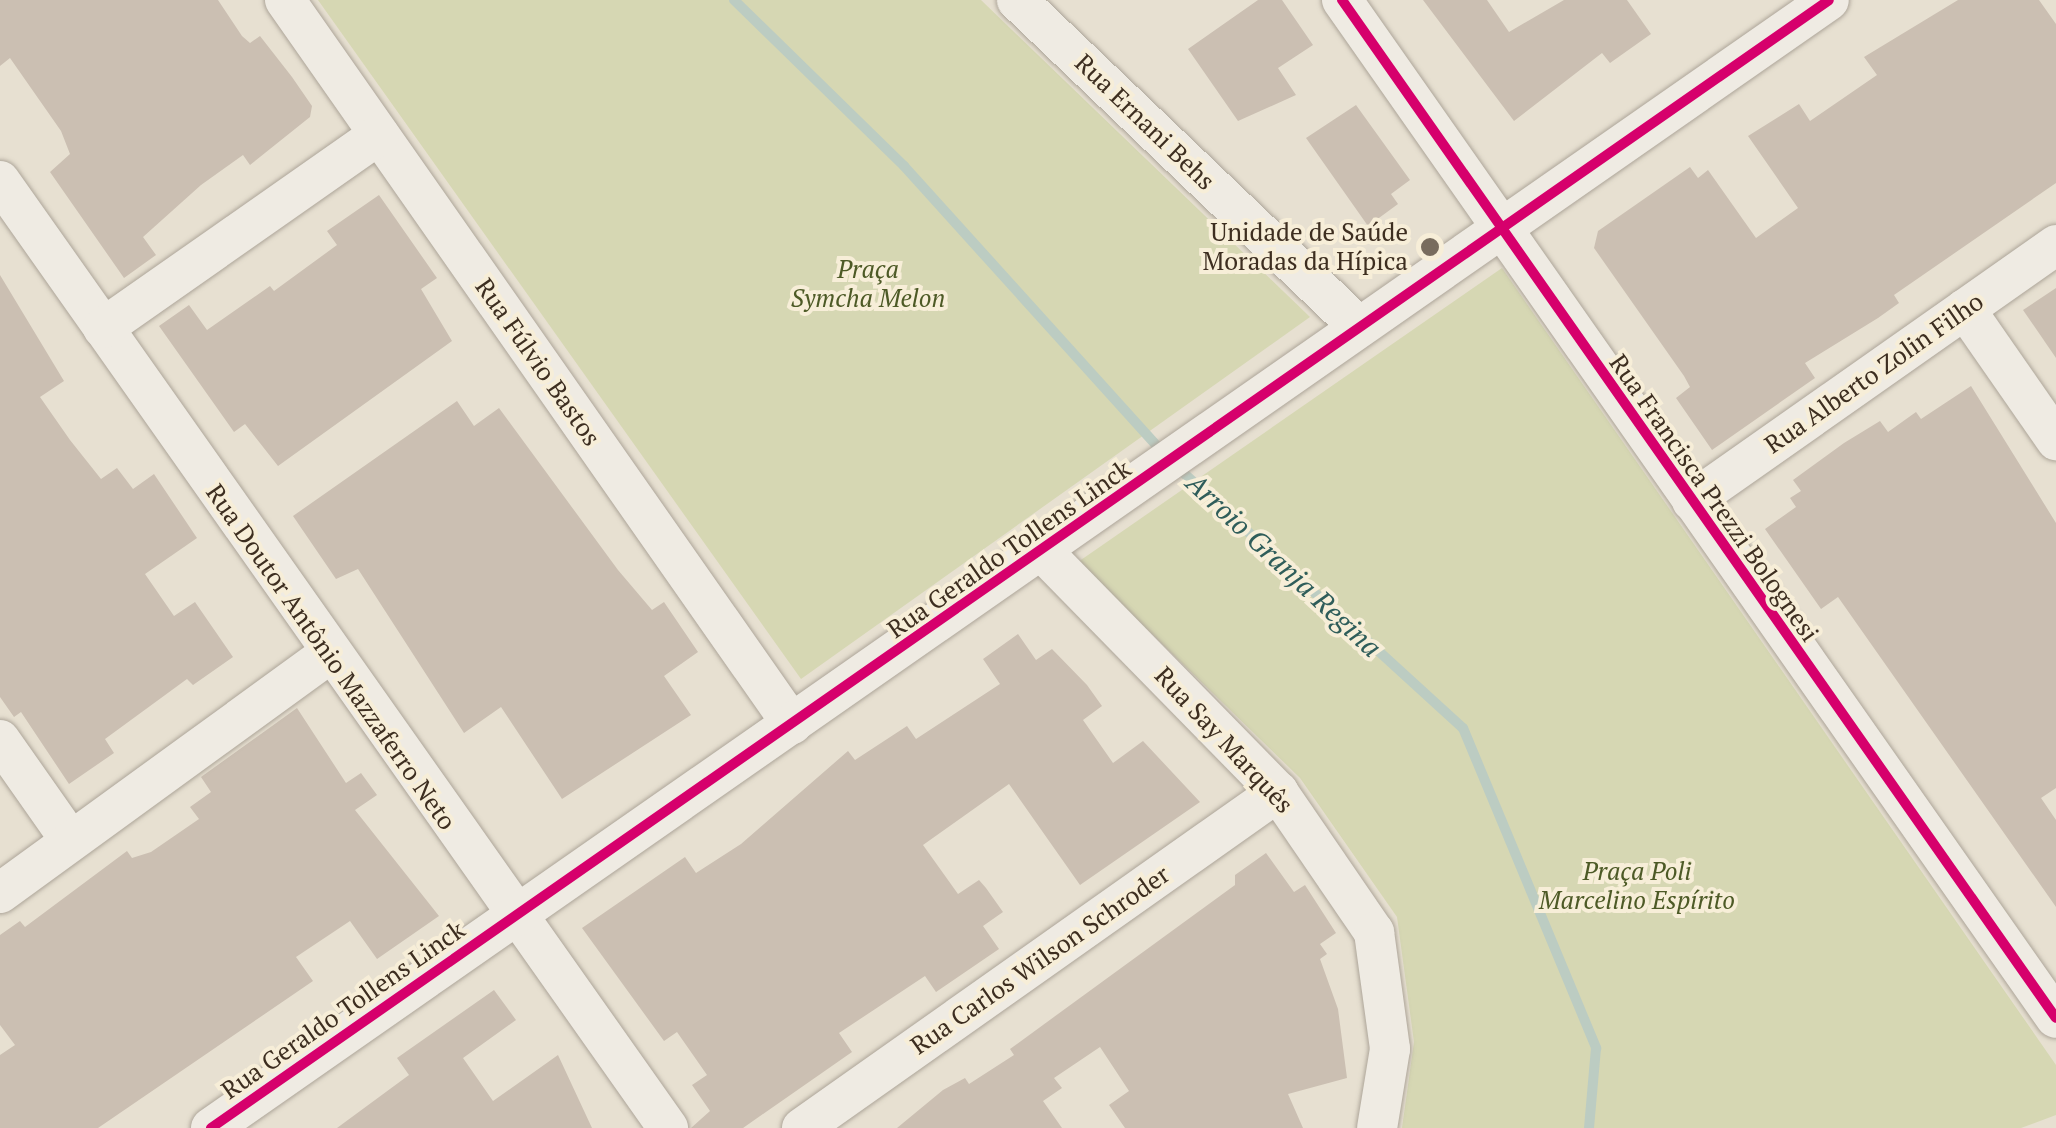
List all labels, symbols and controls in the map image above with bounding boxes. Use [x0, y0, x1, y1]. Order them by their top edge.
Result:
street label: Rua Ernani Behs [1069, 48, 1221, 196]
place label: Unidade de Saúde Moradas da Hípica [1203, 218, 1408, 277]
marker: Unidade de Saúde Moradas da Hípica [1417, 234, 1443, 260]
park label: Praça Symcha Melon [791, 255, 945, 314]
street label: Rua Fúlvio Bastos [469, 273, 607, 451]
street label: Rua Alberto Zolin Filho [1759, 286, 1989, 460]
street label: Rua Francisca Prezzi Bolognesi [1603, 349, 1825, 647]
street label: Rua Geraldo Tollens Linck [882, 454, 1136, 644]
water label: Arroio Granja Regina [1179, 466, 1389, 664]
street label: Rua Doutor Antônio Mazzaferro Neto [200, 478, 462, 836]
street label: Rua Say Marquês [1149, 661, 1299, 819]
park label: Praça Poli Marcelino Espírito [1539, 857, 1735, 916]
street label: Rua Carlos Wilson Schroder [905, 859, 1175, 1061]
street label: Rua Geraldo Tollens Linck [216, 915, 470, 1105]

